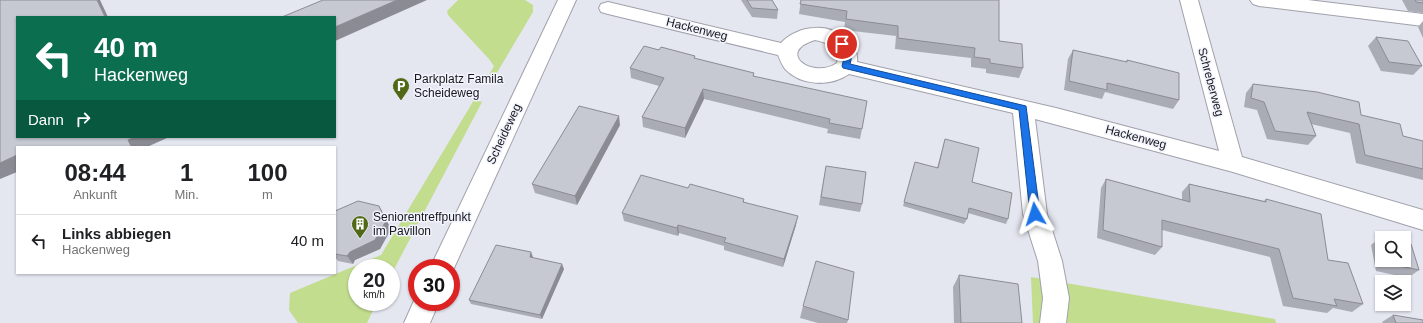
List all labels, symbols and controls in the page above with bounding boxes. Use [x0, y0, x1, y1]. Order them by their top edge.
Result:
street label: Hackenweg [665, 15, 729, 43]
pin [825, 27, 859, 61]
icon: left [28, 32, 80, 84]
text: 40 m [94, 32, 158, 63]
icon: arrive [831, 33, 853, 55]
street label: Schreberweg [1195, 46, 1227, 118]
text: Hackenweg [94, 65, 188, 85]
place label: Parkplatz Famila Scheideweg [414, 72, 504, 100]
parking icon: Parkplatz Famila Scheideweg [391, 76, 411, 101]
street label: Scheideweg [484, 101, 524, 167]
icon: right [72, 108, 94, 130]
text: Dann [28, 111, 64, 128]
street label: Hackenweg [1104, 122, 1168, 152]
text: 08:44 [65, 159, 126, 186]
text: 1 [180, 159, 193, 186]
text: 100 [247, 159, 288, 186]
text: Ankunft [73, 187, 117, 202]
text: Min. [174, 187, 199, 202]
text: m [262, 187, 273, 202]
position arrow [1014, 193, 1056, 235]
place label: Seniorentreffpunkt im Pavillon [373, 210, 472, 238]
building icon: Seniorentreffpunkt im Pavillon [350, 214, 370, 239]
text: Links abbiegen [62, 225, 171, 242]
icon: left [28, 230, 50, 252]
map controls [1375, 231, 1411, 311]
button: search [1375, 231, 1411, 267]
text: 40 m [291, 232, 324, 249]
text: Hackenweg [62, 242, 130, 257]
speed limit sign: 30 [408, 259, 460, 311]
text: 20 [363, 269, 385, 291]
button: layers [1375, 275, 1411, 311]
text: km/h [363, 289, 385, 300]

